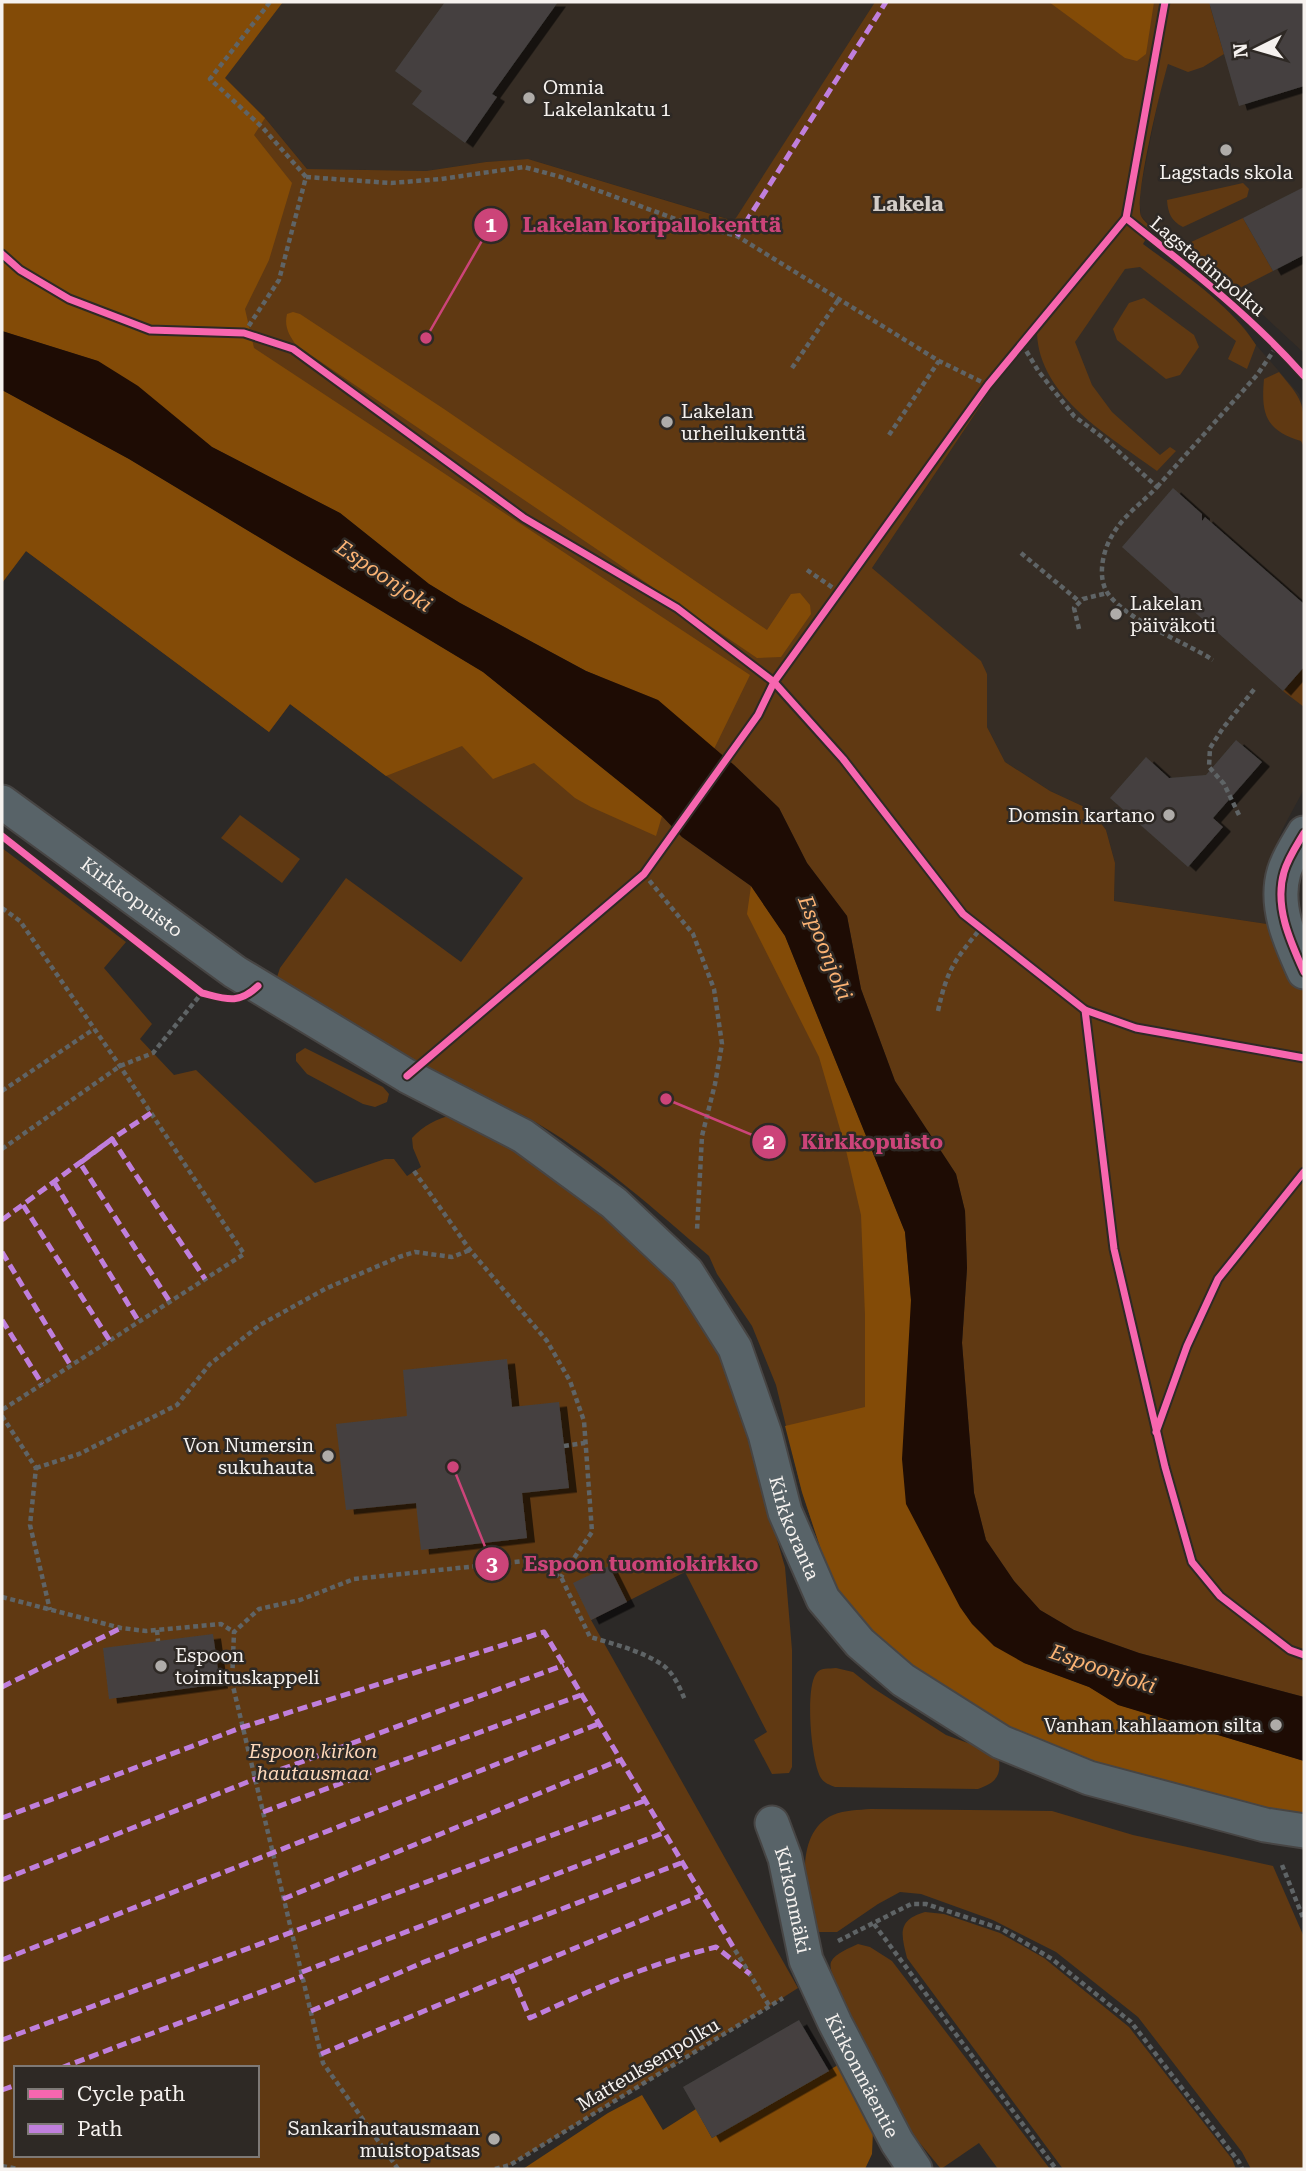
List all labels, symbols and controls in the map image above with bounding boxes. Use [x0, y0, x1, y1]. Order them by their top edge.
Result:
north arrow [1222, 14, 1292, 84]
text: N [1228, 42, 1253, 59]
place label: Omnia Lakelankatu 1 [543, 76, 671, 121]
marker: Omnia Lakelankatu 1 [521, 90, 537, 106]
marker: Lagstads skola [1218, 142, 1234, 158]
place label: Lagstads skola [1159, 161, 1293, 184]
district label: Lakela [872, 192, 944, 216]
callout: Lakelan koripallokenttä [473, 204, 795, 246]
street label: Lagstadinpolku [1145, 212, 1270, 321]
text: 1 [485, 213, 497, 237]
text: Lakelan koripallokenttä [523, 213, 782, 237]
place label: Lakelan urheilukenttä [681, 400, 807, 445]
marker: Lakelan urheilukenttä [659, 414, 675, 430]
water label: Espoonjoki [331, 535, 437, 617]
place label: Lakelan päiväkoti [1130, 592, 1216, 637]
marker: Lakelan päiväkoti [1108, 606, 1124, 622]
place label: Domsin kartano [1008, 804, 1155, 827]
marker: Domsin kartano [1161, 807, 1177, 823]
street label: Kirkkopuisto [76, 852, 187, 942]
water label: Espoonjoki [793, 891, 857, 1004]
callout: Kirkkopuisto [752, 1121, 957, 1163]
text: 2 [763, 1130, 775, 1154]
text: Kirkkopuisto [801, 1130, 943, 1154]
place label: Von Numersin sukuhauta [183, 1434, 315, 1479]
marker: Von Numersin sukuhauta [320, 1448, 336, 1464]
street label: Kirkkoranta [764, 1473, 825, 1584]
callout: Espoon tuomiokirkko [474, 1543, 772, 1585]
text: 3 [486, 1552, 498, 1576]
text: Espoon tuomiokirkko [524, 1552, 758, 1576]
water label: Espoonjoki [1046, 1639, 1159, 1698]
place label: Espoon toimituskappeli [175, 1644, 320, 1689]
marker: Espoon toimituskappeli [153, 1658, 169, 1674]
place label: Vanhan kahlaamon silta [1044, 1714, 1263, 1737]
marker: Vanhan kahlaamon silta [1268, 1717, 1284, 1733]
park label: Espoon kirkon hautausmaa [248, 1740, 377, 1785]
street label: Kirkonmäki [770, 1843, 815, 1956]
street label: Kirkonmäentie [820, 2010, 904, 2142]
street label: Matteuksenpolku [573, 2013, 724, 2116]
legend [14, 2066, 259, 2157]
text: Cycle path [77, 2082, 186, 2106]
text: Path [77, 2117, 123, 2141]
place label: Sankarihautausmaan muistopatsas [288, 2117, 480, 2162]
marker: Sankarihautausmaan muistopatsas [486, 2131, 502, 2147]

